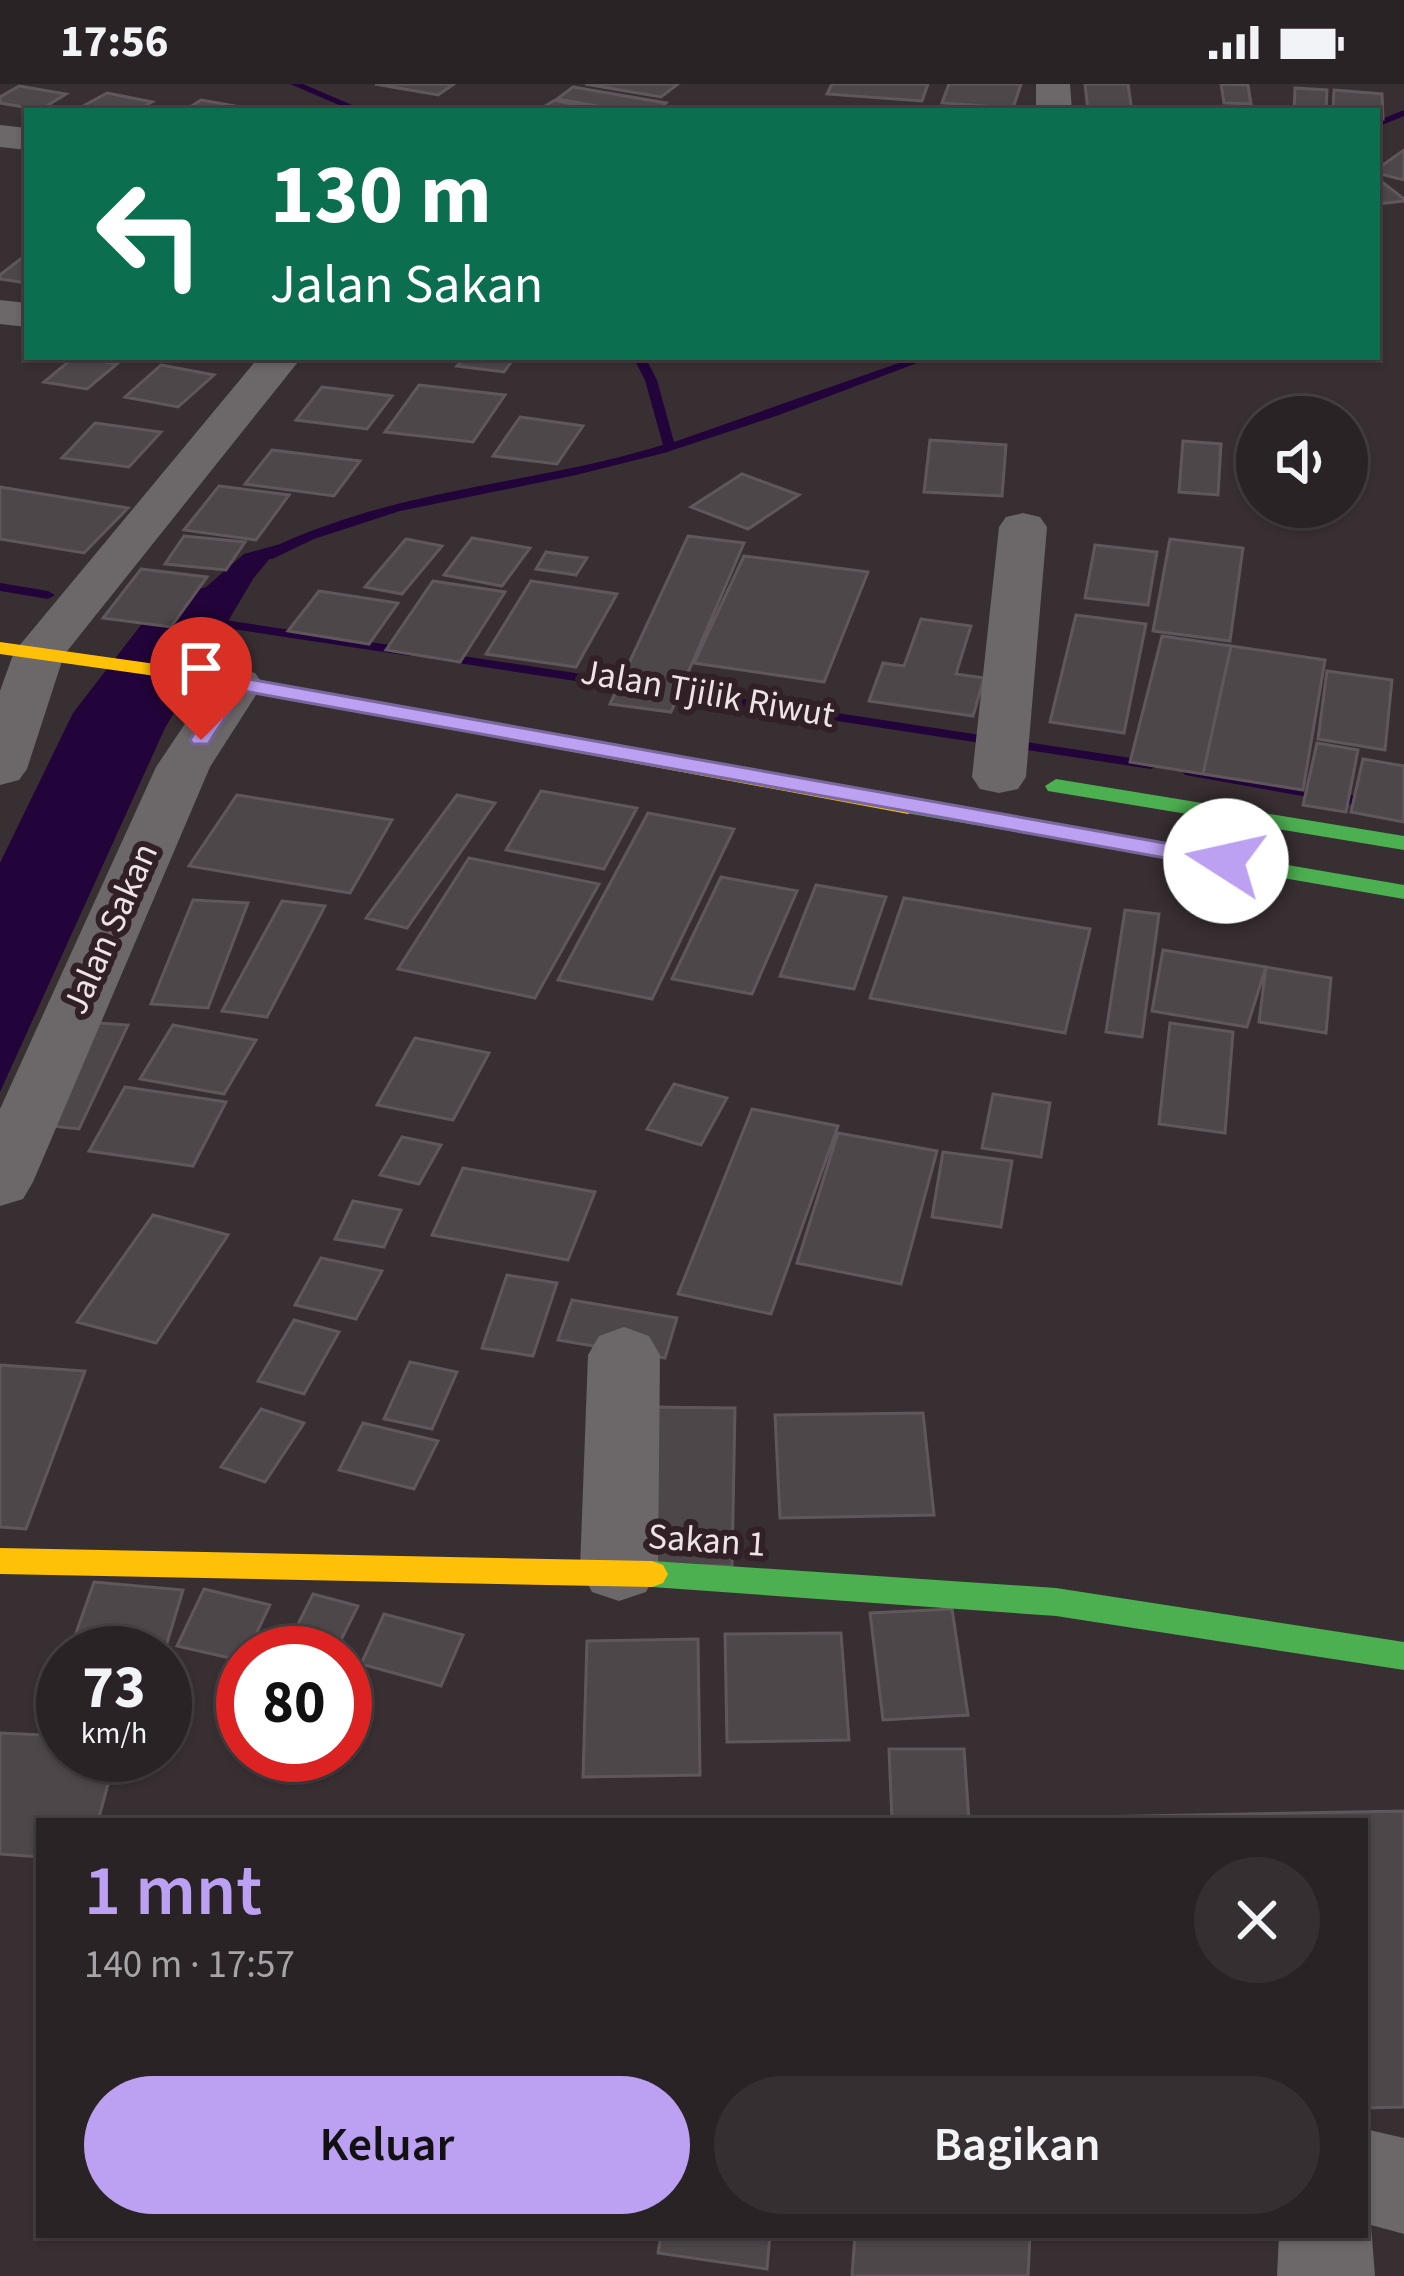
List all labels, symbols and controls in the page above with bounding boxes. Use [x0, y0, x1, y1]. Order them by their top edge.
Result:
text: 17:56 [60, 10, 169, 74]
text: 130 m [270, 136, 492, 256]
icon: left [72, 156, 228, 312]
text: Jalan Sakan [270, 247, 543, 324]
map controls [1236, 396, 1368, 528]
button: sound [1236, 396, 1368, 528]
pin [150, 617, 252, 740]
icon: arrive [168, 635, 234, 701]
street label: Jalan Tjilik Riwut [577, 646, 839, 741]
position arrow [1163, 798, 1289, 924]
street label: Jalan Sakan [50, 835, 171, 1022]
street label: Sakan 1 [646, 1511, 767, 1570]
speed limit sign: 80 [216, 1626, 372, 1782]
text: 73 [82, 1646, 146, 1731]
text: km/h [81, 1712, 147, 1755]
text: 1 mnt [84, 1840, 262, 1943]
button: close [1194, 1857, 1320, 1983]
text: 140 m · 17:57 [84, 1937, 295, 1993]
button: Keluar [84, 2076, 690, 2214]
button: Bagikan [714, 2076, 1320, 2214]

